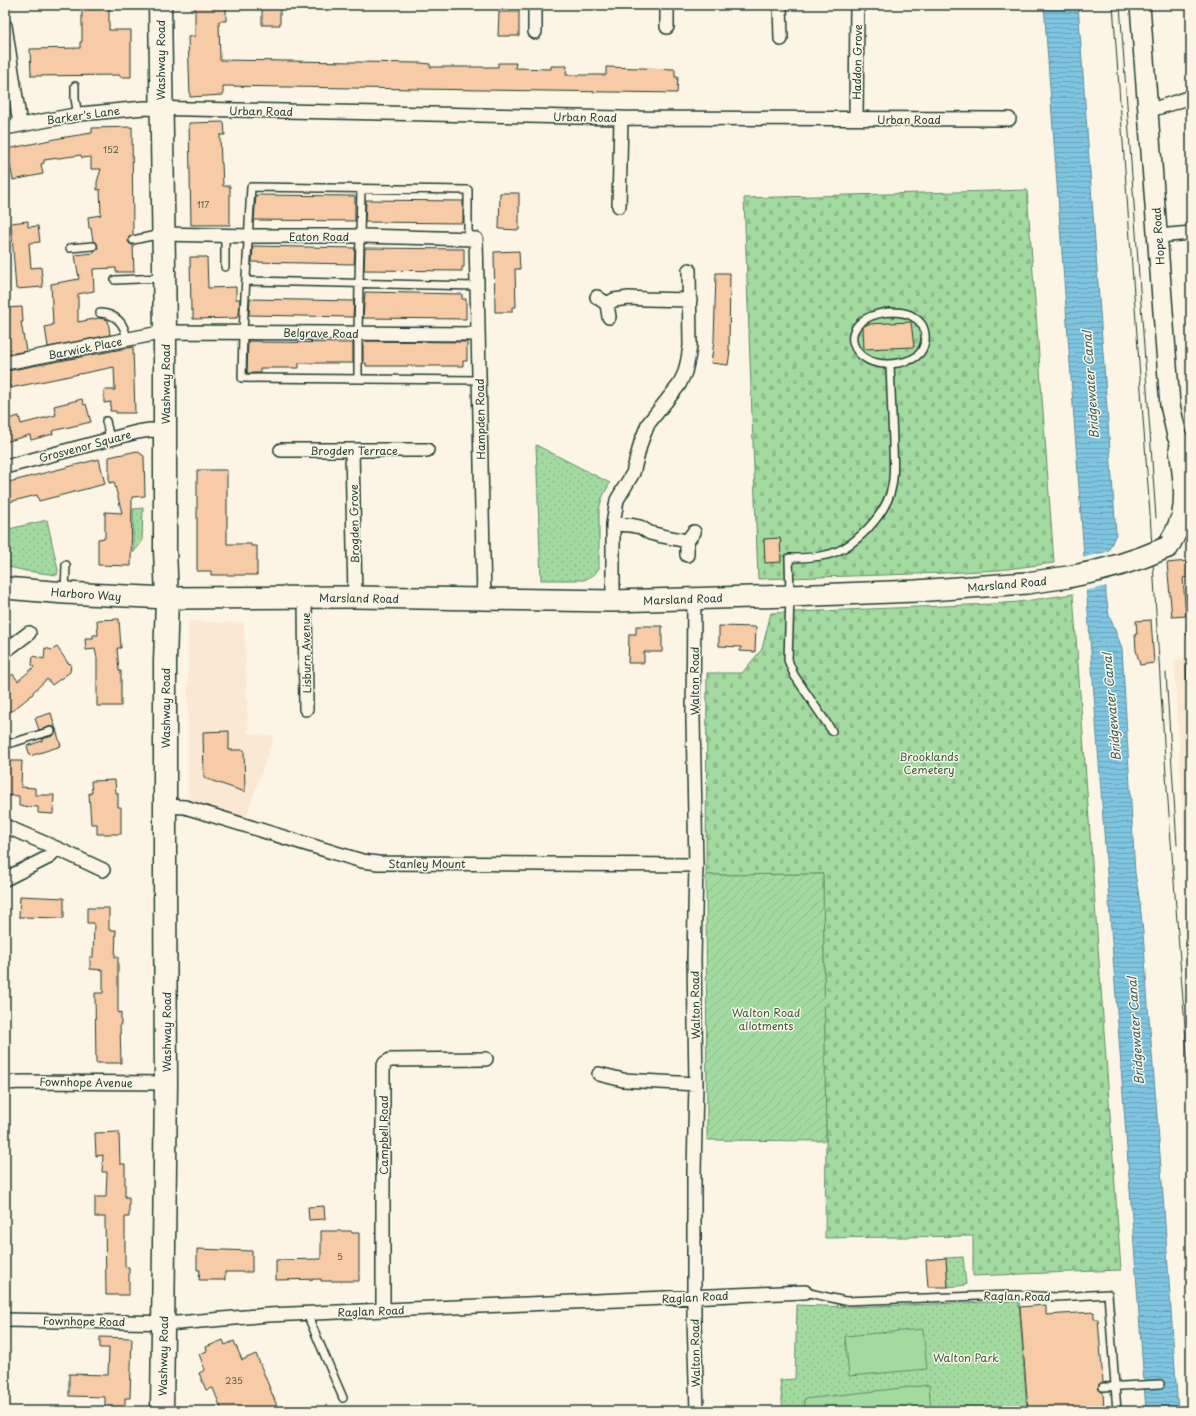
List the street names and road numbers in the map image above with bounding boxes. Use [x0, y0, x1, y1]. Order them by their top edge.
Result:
street label: Washway Road [152, 20, 169, 100]
street label: Haddon Grove [848, 24, 866, 100]
street label: Barker's Lane [45, 101, 121, 129]
street label: Urban Road [229, 102, 293, 120]
street label: Urban Road [553, 108, 617, 126]
street label: Urban Road [877, 111, 941, 128]
street label: Hope Road [1147, 206, 1168, 265]
street label: Eaton Road [289, 228, 349, 245]
street label: Belgrave Road [283, 324, 359, 342]
street label: Barwick Place [46, 332, 124, 364]
street label: Washway Road [157, 344, 174, 424]
street label: Hampden Road [471, 378, 489, 460]
street label: Grosvenor Square [37, 425, 133, 466]
street label: Brogden Terrace [310, 442, 398, 459]
street label: Brogden Grove [345, 484, 363, 564]
street label: Marsland Road [967, 572, 1047, 596]
street label: Harboro Way [50, 583, 122, 605]
street label: Marsland Road [319, 589, 399, 607]
street label: Marsland Road [643, 589, 723, 609]
street label: Lisburn Avenue [297, 612, 315, 694]
street label: Walton Road [686, 647, 703, 715]
street label: Washway Road [157, 668, 174, 748]
street label: Stanley Mount [388, 855, 466, 872]
street label: Walton Road [686, 971, 704, 1039]
street label: Washway Road [158, 992, 175, 1072]
street label: Fownhope Avenue [39, 1073, 133, 1091]
street label: Campbell Road [375, 1095, 392, 1175]
street label: Raglan Road [661, 1287, 729, 1307]
street label: Raglan Road [983, 1287, 1051, 1305]
street label: Raglan Road [337, 1301, 405, 1321]
street label: Fownhope Road [43, 1312, 125, 1330]
street label: Washway Road [154, 1316, 172, 1396]
street label: Walton Road [686, 1319, 704, 1387]

